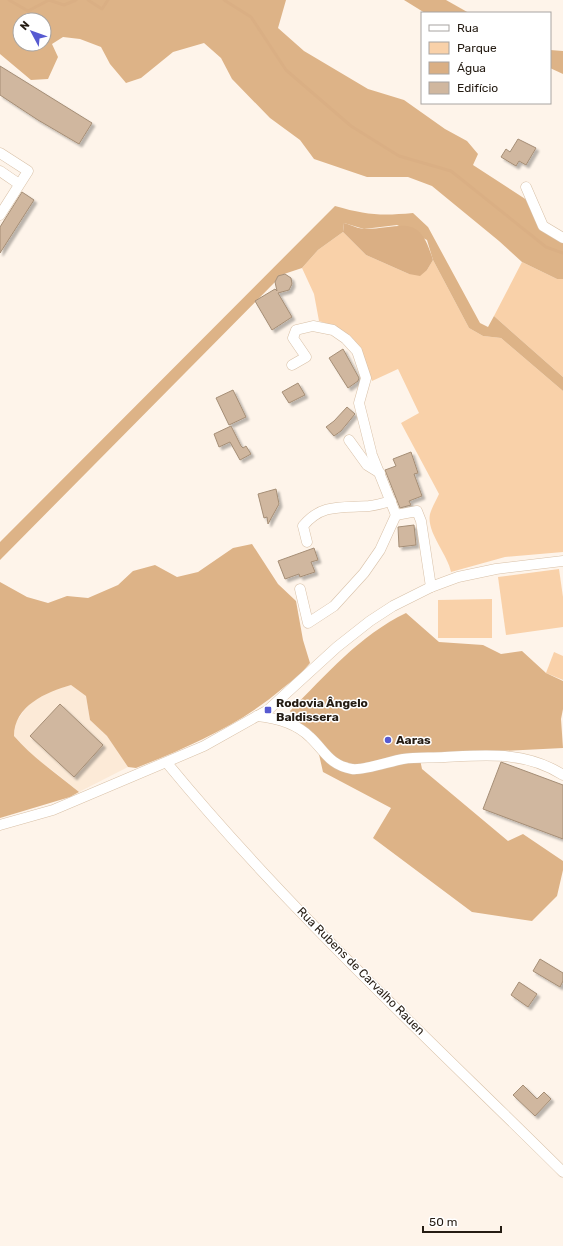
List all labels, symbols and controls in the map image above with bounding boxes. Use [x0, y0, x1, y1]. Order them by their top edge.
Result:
north arrow [12, 12, 52, 52]
legend [421, 12, 551, 104]
text: N [17, 18, 32, 33]
text: Rua [457, 21, 479, 35]
text: Parque [457, 41, 497, 55]
text: Água [457, 61, 486, 75]
text: Edifício [457, 81, 498, 95]
place label: Rodovia Ângelo Baldissera [276, 696, 368, 724]
marker: Rodovia Ângelo Baldissera [263, 705, 273, 715]
place label: Aaras [396, 733, 431, 747]
marker: Aaras [383, 735, 393, 745]
street label: Rua Rubens de Carvalho Rauen [294, 904, 428, 1038]
scale bar [423, 1208, 501, 1234]
text: 50 m [429, 1215, 457, 1229]

